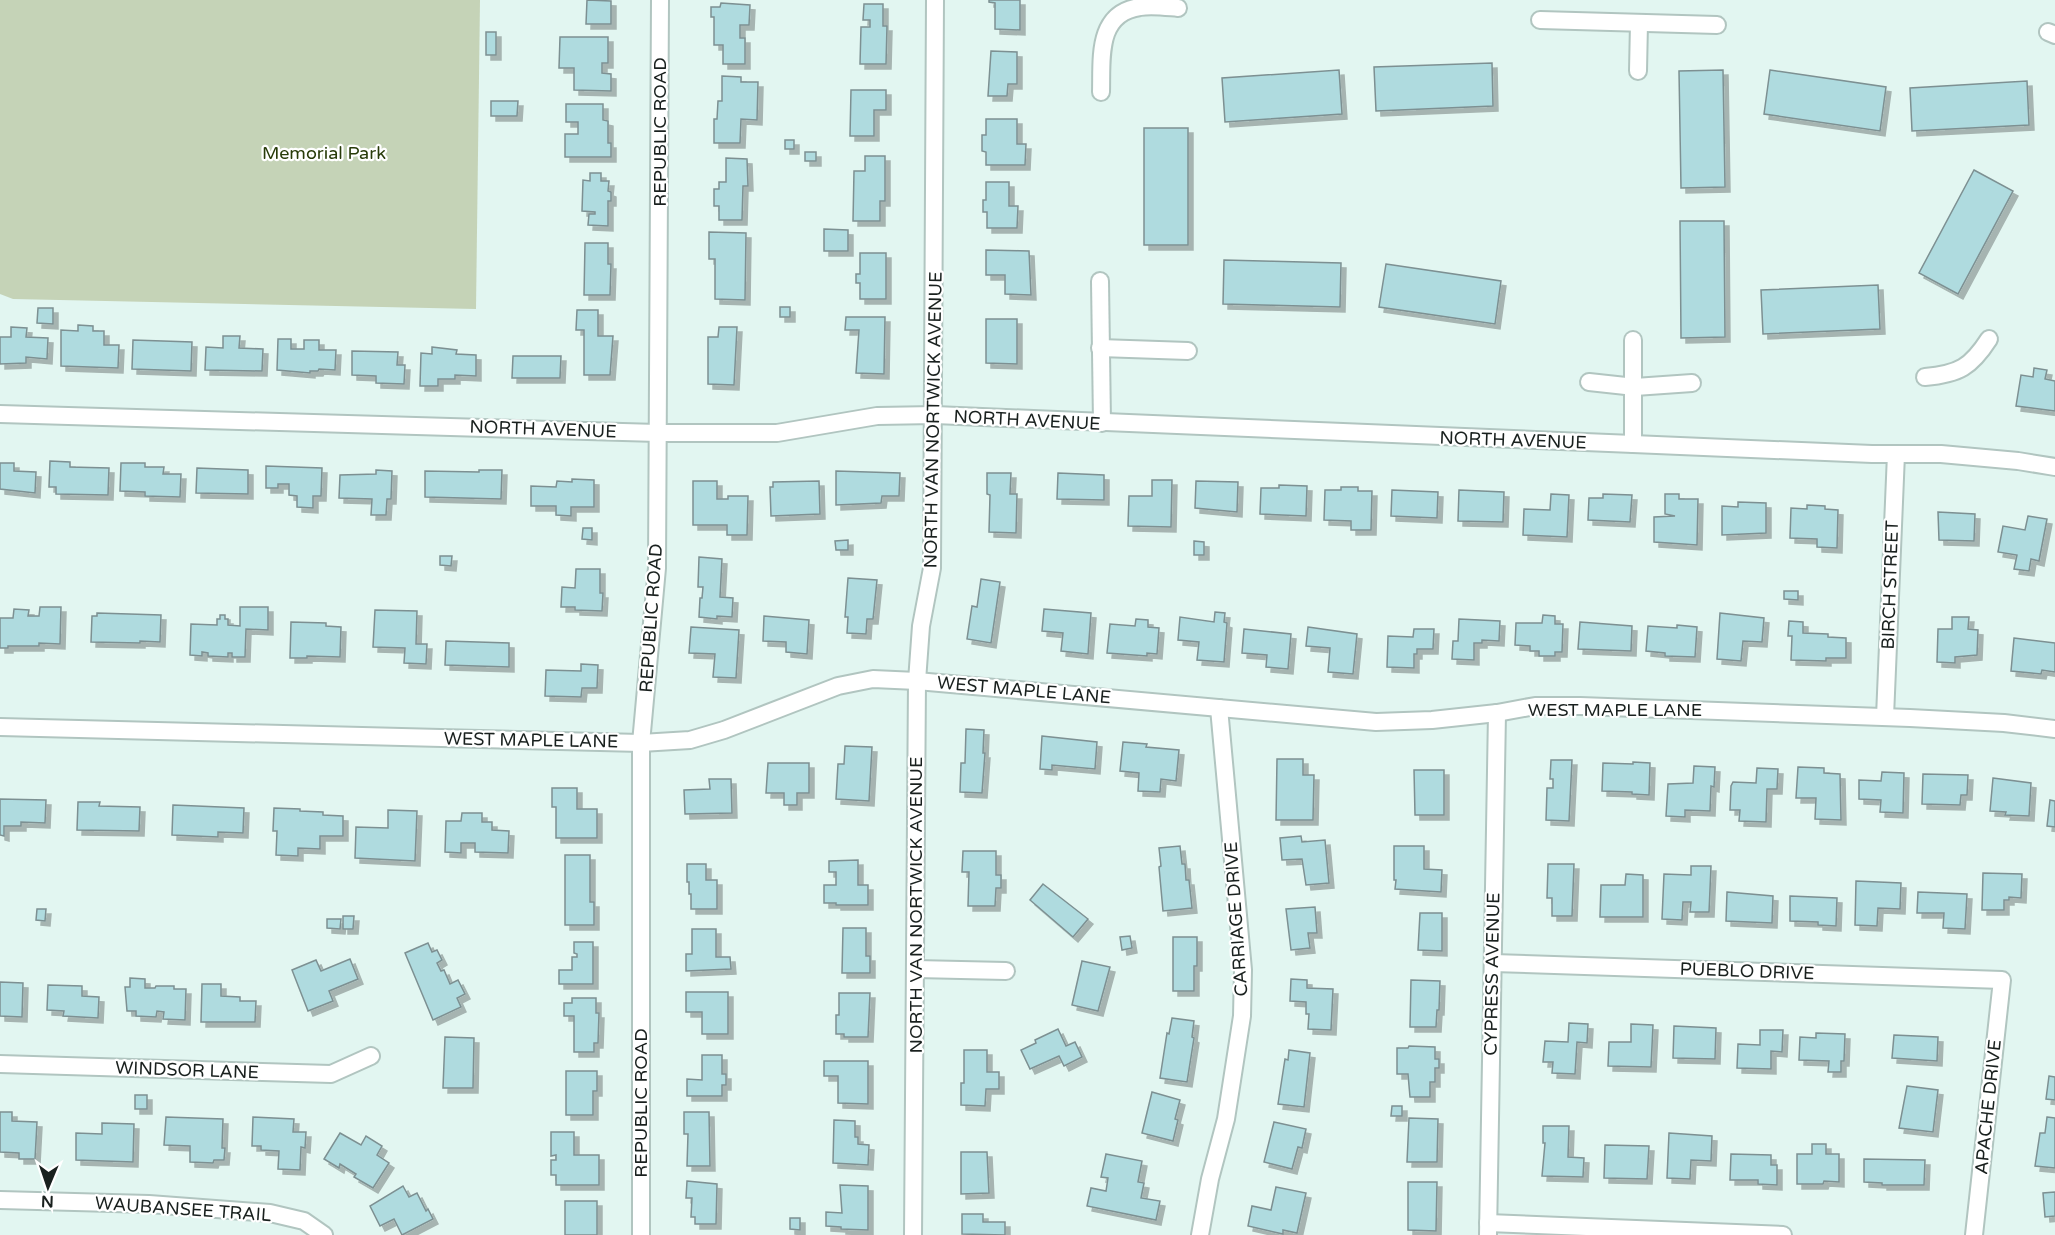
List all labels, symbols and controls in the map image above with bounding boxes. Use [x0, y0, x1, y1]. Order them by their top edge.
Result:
street label: REPUBLIC ROAD [649, 57, 671, 207]
park label: Memorial Park [262, 142, 386, 164]
street label: NORTH VAN NORTWICK AVENUE [919, 271, 947, 569]
street label: NORTH AVENUE [953, 405, 1101, 435]
street label: NORTH AVENUE [469, 415, 617, 443]
street label: NORTH AVENUE [1439, 426, 1587, 454]
street label: BIRCH STREET [1877, 520, 1903, 650]
street label: REPUBLIC ROAD [635, 543, 667, 693]
street label: WEST MAPLE LANE [936, 671, 1112, 709]
street label: WEST MAPLE LANE [1528, 699, 1702, 721]
street label: WEST MAPLE LANE [444, 727, 618, 753]
street label: NORTH VAN NORTWICK AVENUE [905, 757, 927, 1054]
street label: CARRIAGE DRIVE [1220, 841, 1252, 997]
street label: CYPRESS AVENUE [1480, 892, 1504, 1056]
street label: PUEBLO DRIVE [1679, 958, 1815, 984]
street label: REPUBLIC ROAD [630, 1028, 652, 1178]
street label: APACHE DRIVE [1970, 1038, 2006, 1176]
street label: WINDSOR LANE [115, 1056, 259, 1084]
north arrow [18, 1157, 78, 1217]
text: N [41, 1191, 54, 1211]
street label: WAUBANSEE TRAIL [94, 1192, 273, 1226]

